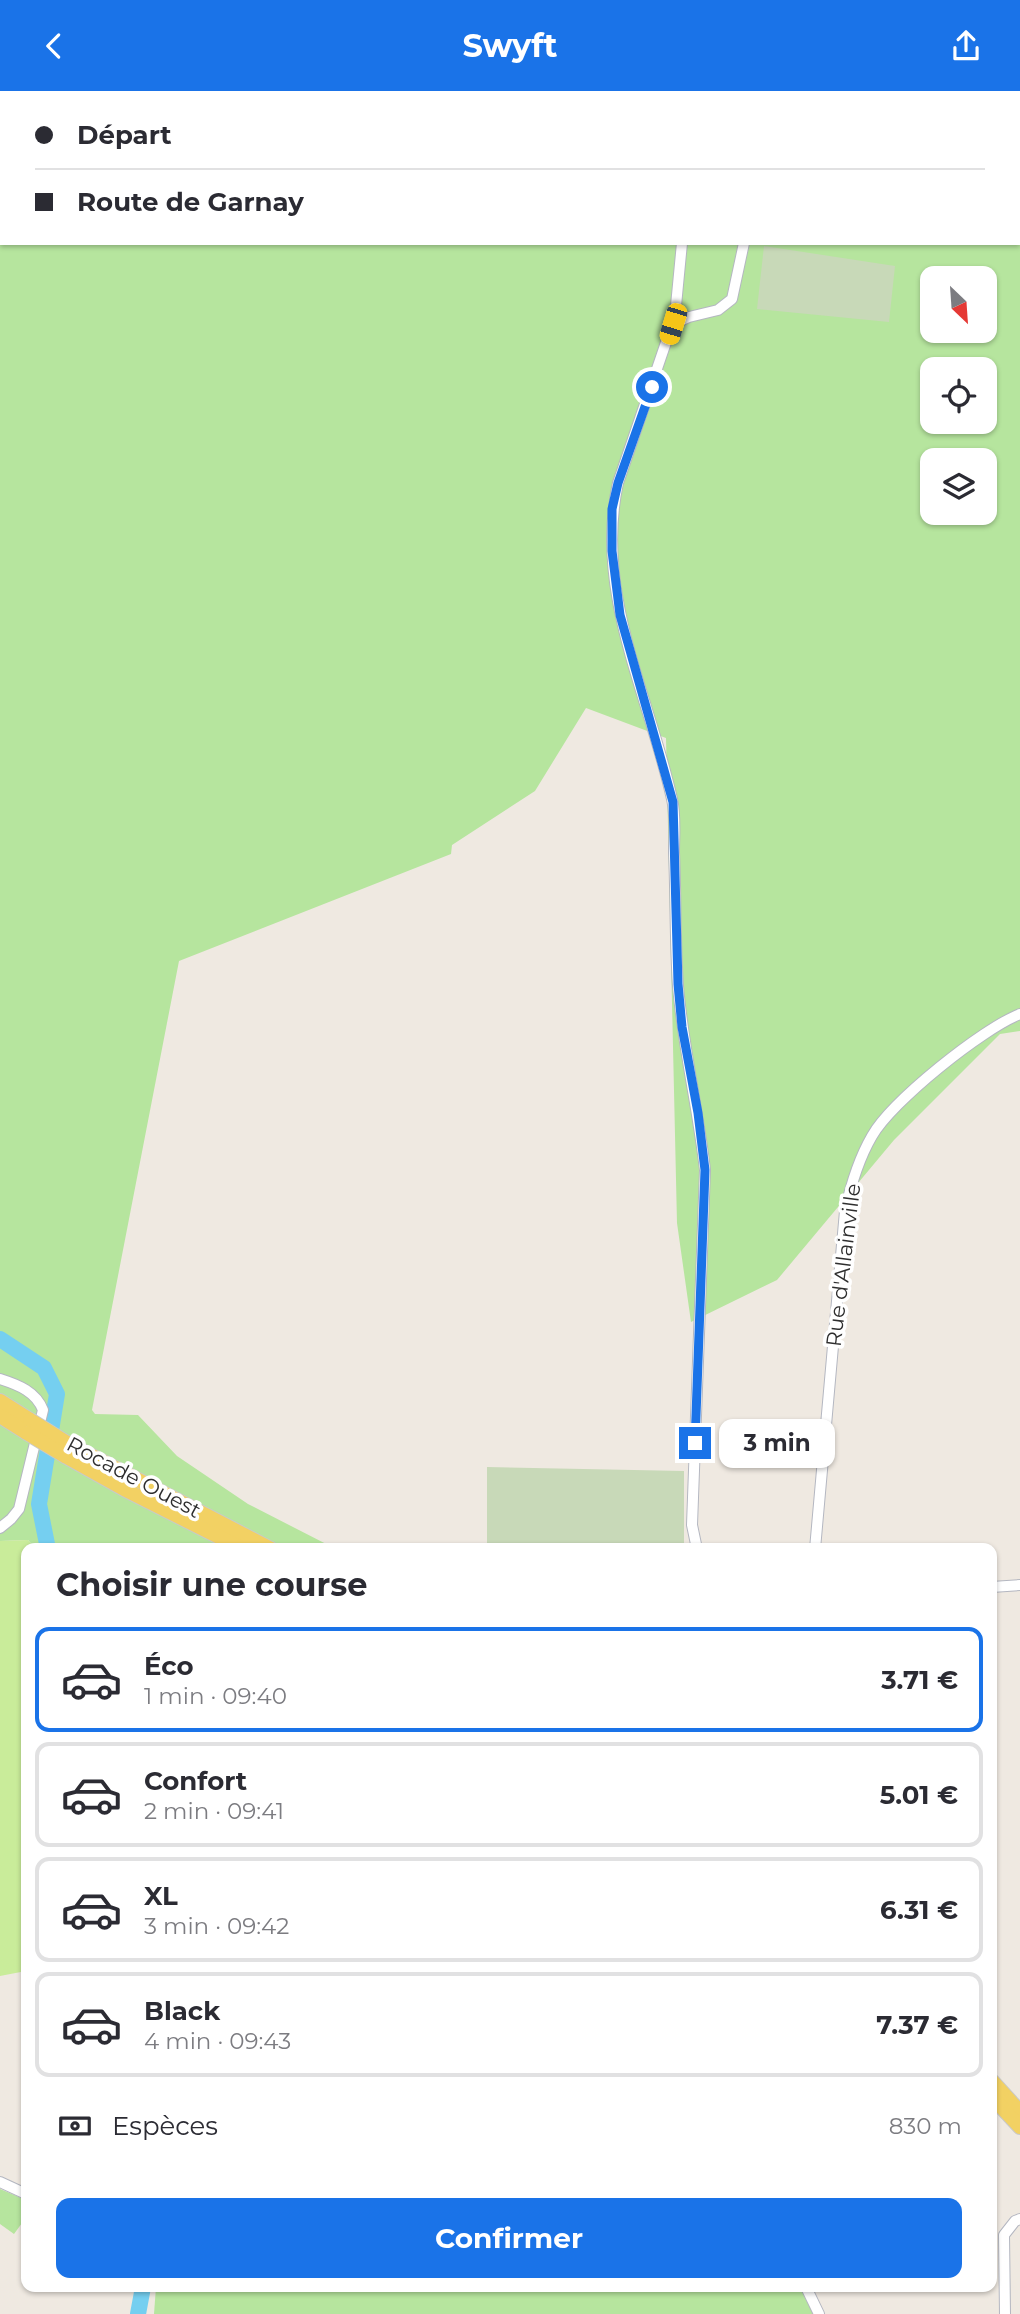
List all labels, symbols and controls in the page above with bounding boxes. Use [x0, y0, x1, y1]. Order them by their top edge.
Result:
text: Swyft [462, 26, 558, 65]
icon: back [35, 27, 73, 65]
icon: share [947, 27, 985, 65]
text: Départ [77, 119, 172, 151]
text: Route de Garnay [77, 186, 304, 218]
north arrow [920, 266, 998, 343]
map controls [920, 266, 997, 525]
car [657, 301, 690, 347]
button: locate [920, 357, 997, 434]
route start [636, 371, 668, 403]
button: layers [920, 448, 997, 525]
street label: Rue d'Allainville [821, 1182, 865, 1348]
callout: 3 min [720, 1419, 835, 1467]
route end [679, 1427, 711, 1459]
text: 3 min [743, 1429, 811, 1457]
street label: Rocade Ouest [63, 1431, 205, 1523]
text: Choisir une course [56, 1565, 368, 1604]
icon: car [60, 1648, 123, 1711]
text: Éco [144, 1650, 194, 1682]
text: 3.71 € [881, 1664, 958, 1696]
text: 1 min · 09:40 [144, 1682, 287, 1710]
icon: car [60, 1763, 123, 1826]
text: Confort [144, 1765, 247, 1797]
text: 5.01 € [880, 1779, 958, 1811]
text: 2 min · 09:41 [144, 1797, 284, 1825]
icon: car [60, 1878, 123, 1941]
text: XL [144, 1880, 178, 1912]
text: 6.31 € [880, 1894, 958, 1926]
text: 3 min · 09:42 [144, 1912, 289, 1940]
icon: car [60, 1993, 123, 2056]
text: Black [144, 1995, 220, 2027]
text: 7.37 € [876, 2009, 958, 2041]
text: 4 min · 09:43 [144, 2027, 291, 2055]
icon: cash [56, 2107, 94, 2145]
text: Espèces [112, 2110, 218, 2142]
text: 830 m [889, 2112, 962, 2140]
button: Confirmer [56, 2198, 962, 2278]

